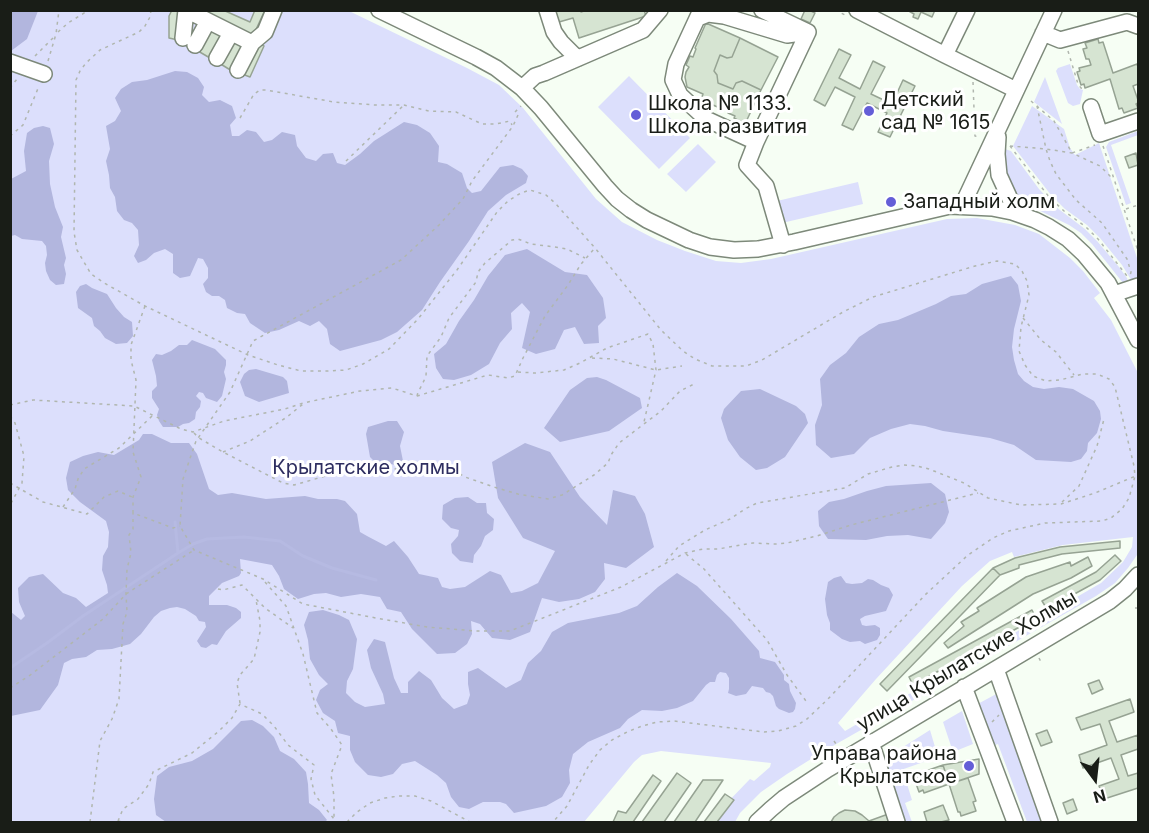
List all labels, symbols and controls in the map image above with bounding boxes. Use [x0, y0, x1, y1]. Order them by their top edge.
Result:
place label: Детский сад № 1615 [881, 88, 990, 135]
place label: Школа № 1133. Школа развития [648, 92, 807, 139]
marker: Детский сад № 1615 [862, 104, 876, 118]
marker: Школа № 1133. Школа развития [629, 108, 643, 122]
place label: Западный холм [903, 190, 1056, 214]
marker: Западный холм [884, 195, 898, 209]
park label: Крылатские холмы [272, 456, 460, 480]
street label: улица Крылатские Холмы [853, 586, 1081, 736]
place label: Управа района Крылатское [811, 742, 957, 789]
north arrow [1065, 749, 1125, 809]
marker: Управа района Крылатское [962, 759, 976, 773]
text: N [1091, 785, 1108, 808]

